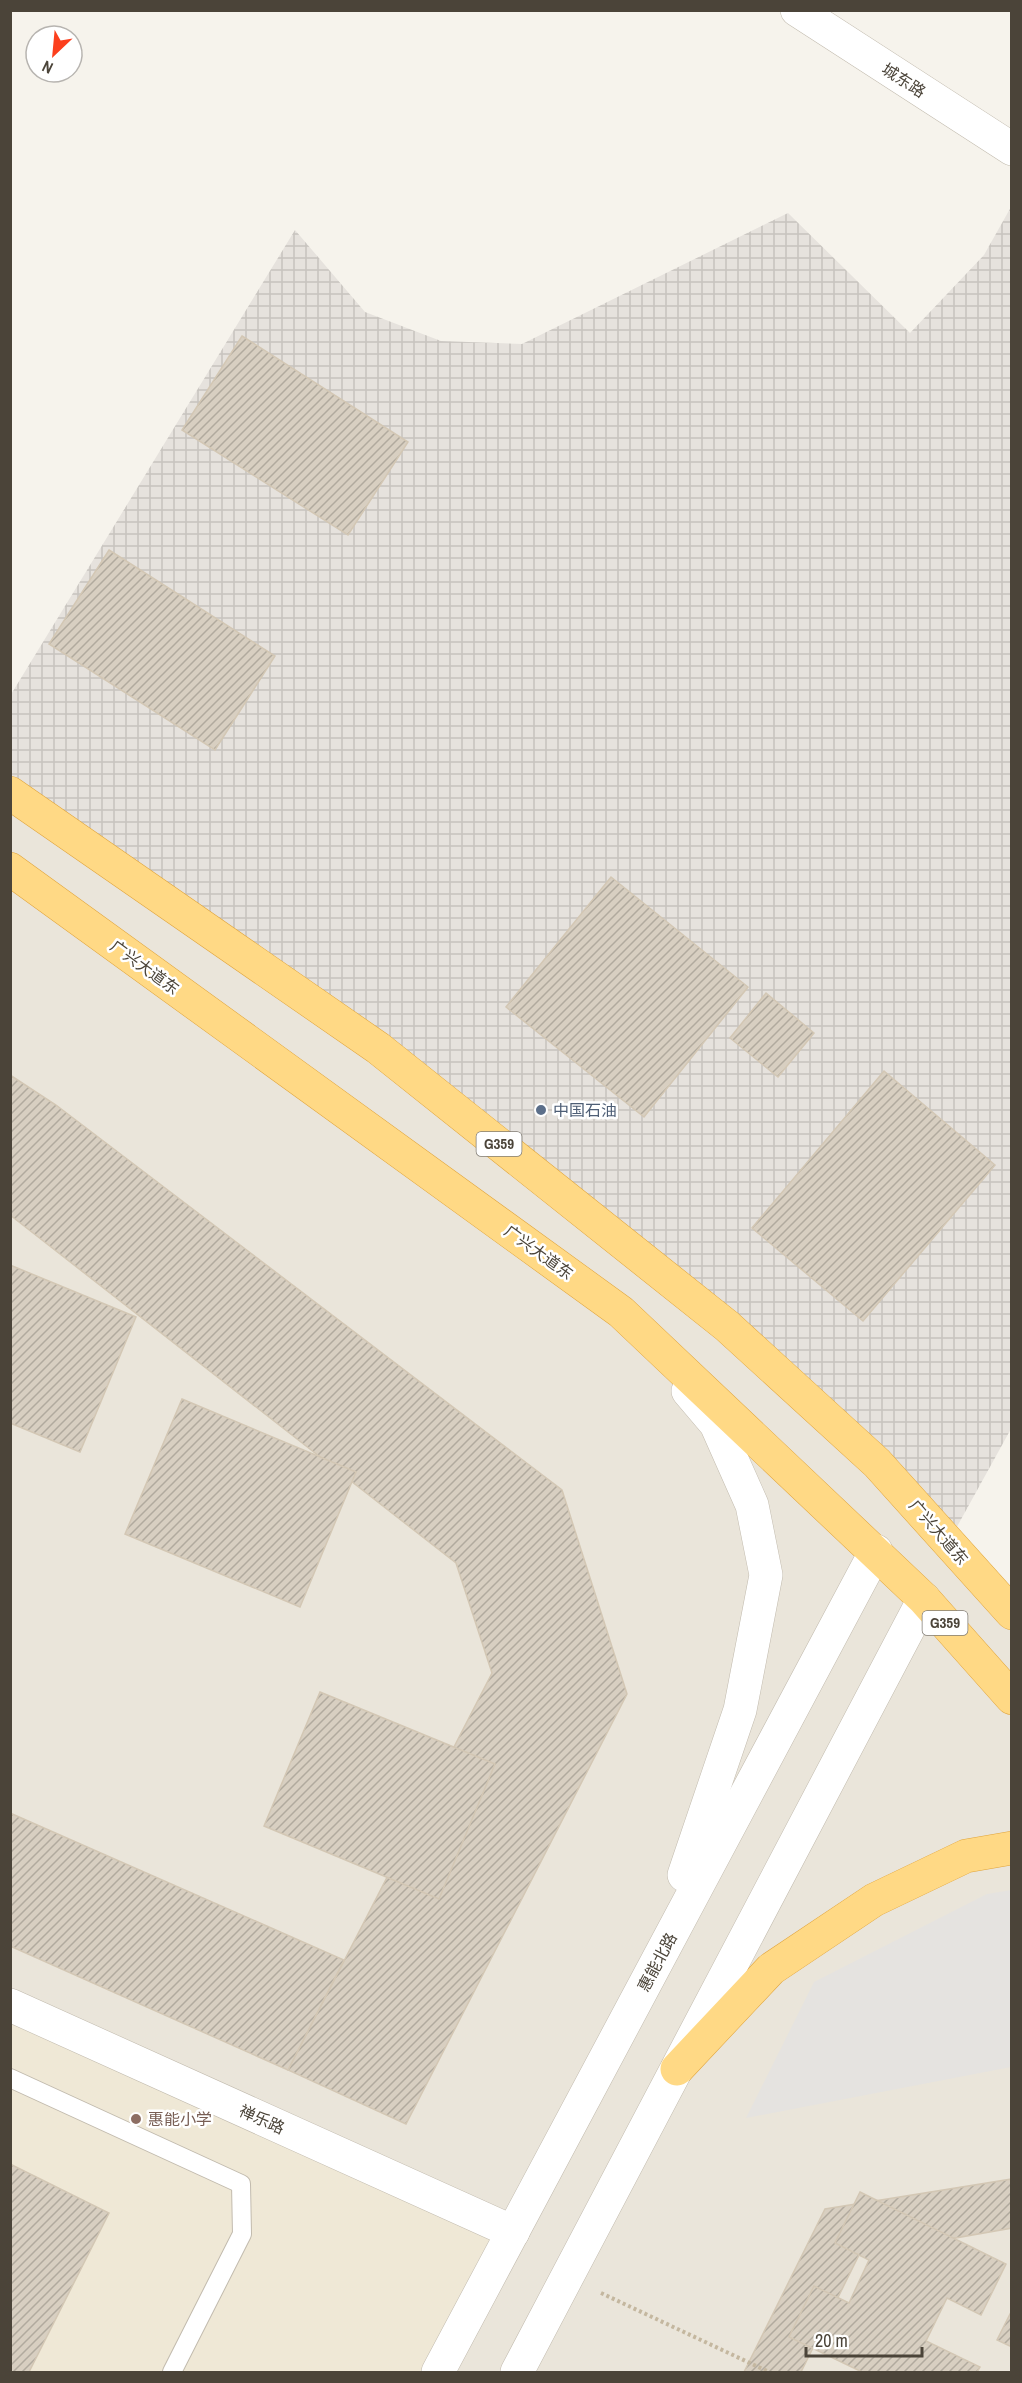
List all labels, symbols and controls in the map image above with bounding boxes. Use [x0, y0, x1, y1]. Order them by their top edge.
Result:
north arrow [24, 24, 84, 84]
text: N [38, 56, 57, 79]
street label: 城东路 [878, 58, 930, 102]
street label: 广兴大道东 [106, 935, 184, 999]
place label: 中国石油 [553, 1099, 617, 1121]
marker: 中国石油 [534, 1103, 548, 1117]
road number: G359 [476, 1132, 522, 1156]
street label: 广兴大道东 [500, 1220, 578, 1284]
street label: 广兴大道东 [904, 1495, 974, 1569]
road number: G359 [922, 1611, 968, 1635]
street label: 惠能北路 [632, 1929, 682, 1995]
street label: 禅乐路 [236, 2099, 288, 2139]
place label: 惠能小学 [148, 2108, 212, 2130]
marker: 惠能小学 [129, 2112, 143, 2126]
scale bar [806, 2320, 922, 2358]
text: 20 m [815, 2328, 848, 2353]

